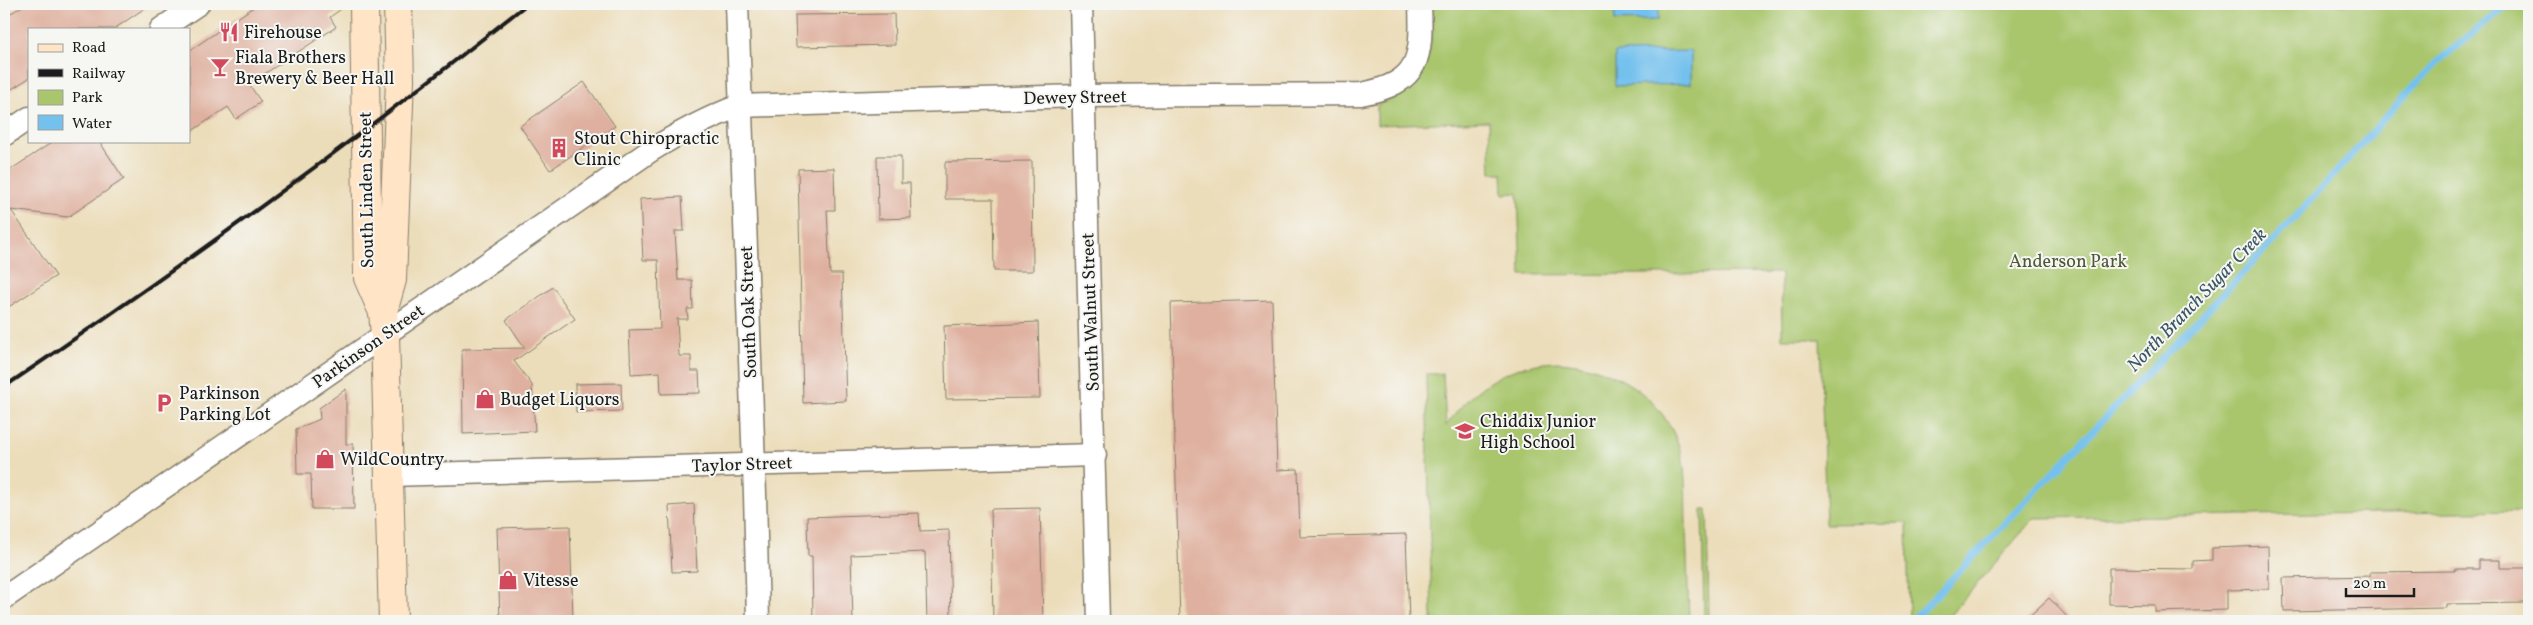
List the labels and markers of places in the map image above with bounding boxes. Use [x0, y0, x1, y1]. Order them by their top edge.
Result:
restaurant icon: Firehouse [218, 21, 240, 43]
place label: Firehouse [244, 21, 322, 46]
place label: Fiala Brothers Brewery & Beer Hall [235, 46, 394, 92]
bar icon: Fiala Brothers Brewery & Beer Hall [209, 56, 231, 78]
place label: Stout Chiropractic Clinic [574, 127, 719, 173]
building icon: Stout Chiropractic Clinic [548, 137, 570, 159]
place label: Parkinson Parking Lot [179, 382, 271, 428]
shop icon: Budget Liquors [474, 388, 496, 410]
place label: Budget Liquors [500, 388, 619, 413]
parking icon: Parkinson Parking Lot [153, 392, 175, 414]
place label: Chiddix Junior High School [1480, 410, 1596, 456]
school or university icon: Chiddix Junior High School [1454, 420, 1476, 442]
shop icon: WildCountry [314, 448, 336, 470]
place label: WildCountry [340, 448, 445, 473]
shop icon: Vitesse [497, 569, 519, 591]
place label: Vitesse [523, 569, 578, 594]

